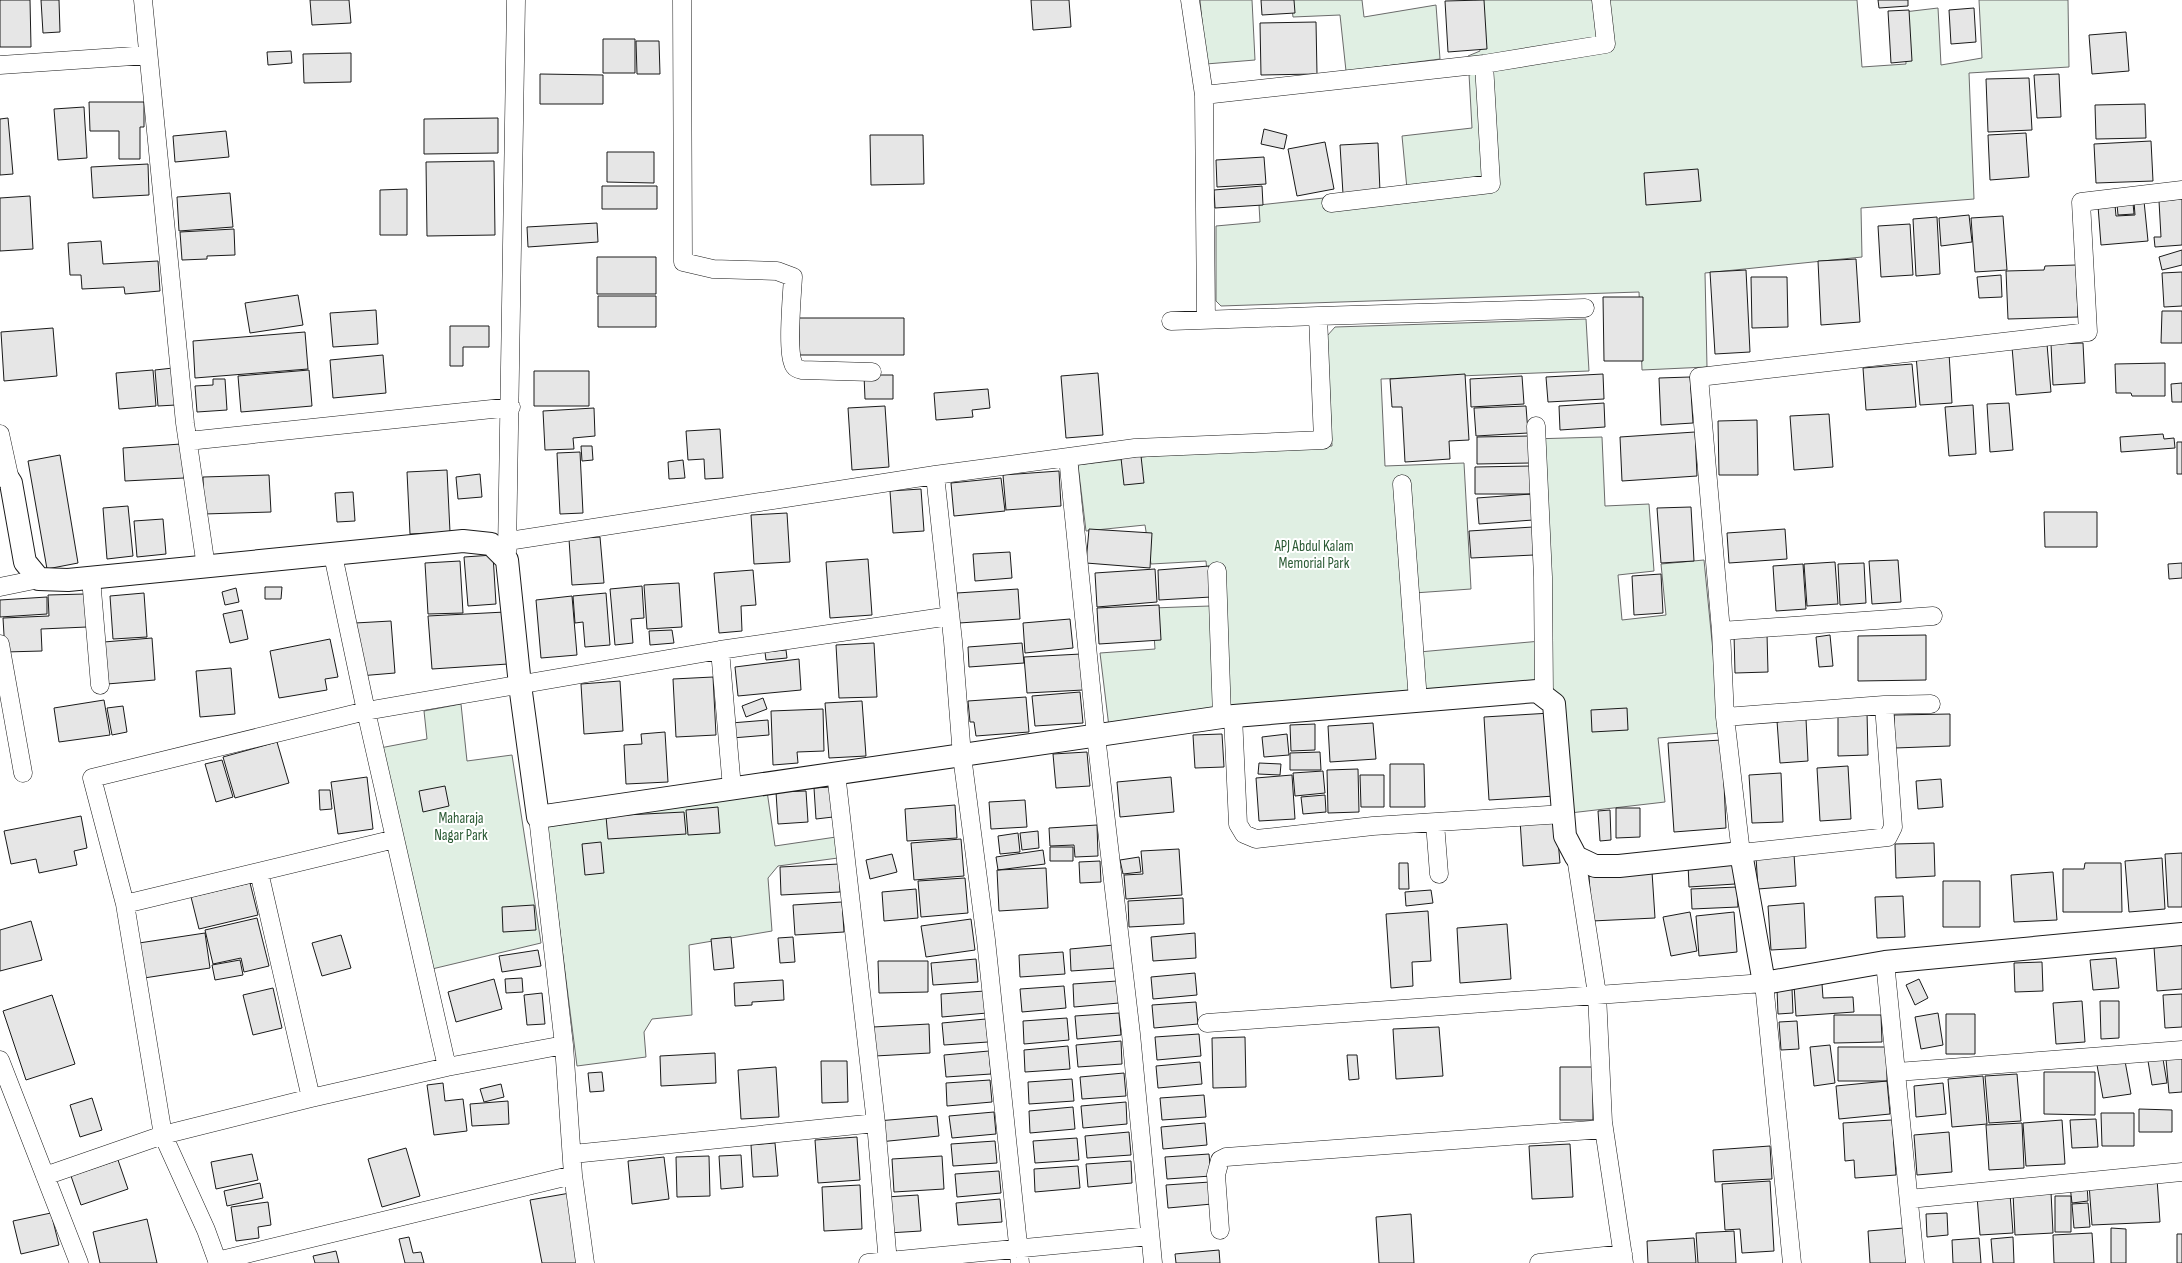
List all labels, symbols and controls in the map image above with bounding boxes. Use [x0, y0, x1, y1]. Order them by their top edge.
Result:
park label: APJ Abdul Kalam Memorial Park [1273, 537, 1354, 573]
park label: Maharaja Nagar Park [434, 809, 488, 845]

